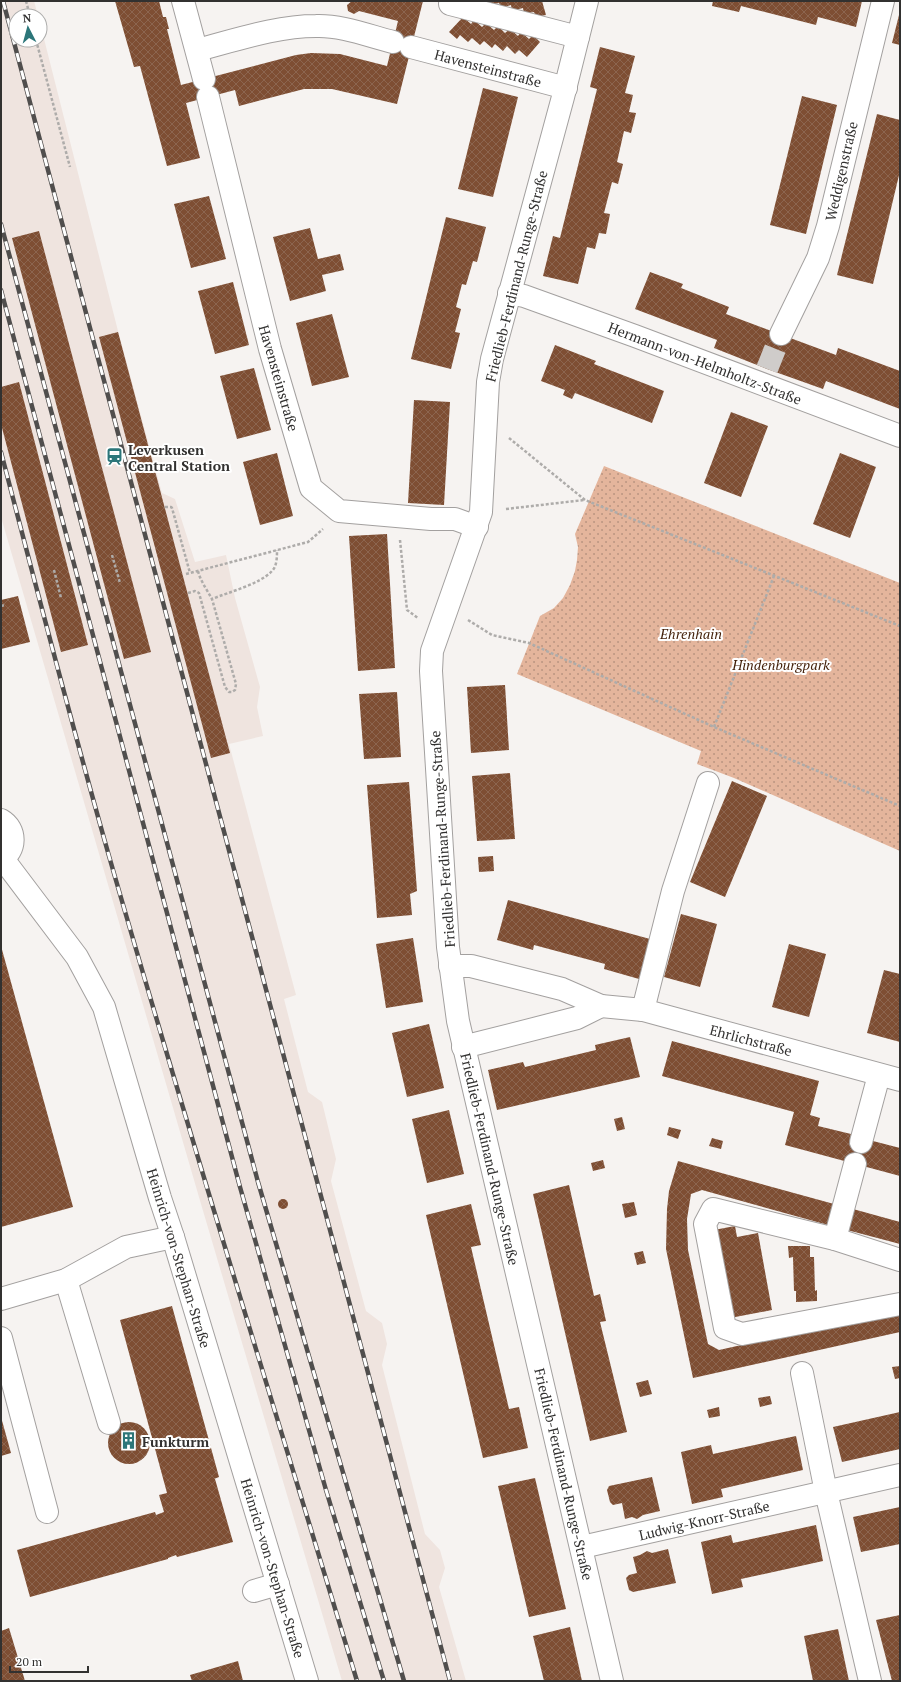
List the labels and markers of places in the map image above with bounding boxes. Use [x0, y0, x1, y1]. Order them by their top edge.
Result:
place label: Leverkusen Central Station [128, 440, 230, 475]
station icon: Leverkusen Central Station [105, 447, 125, 467]
building icon: Funkturm [119, 1431, 139, 1451]
place label: Funkturm [142, 1432, 209, 1451]

